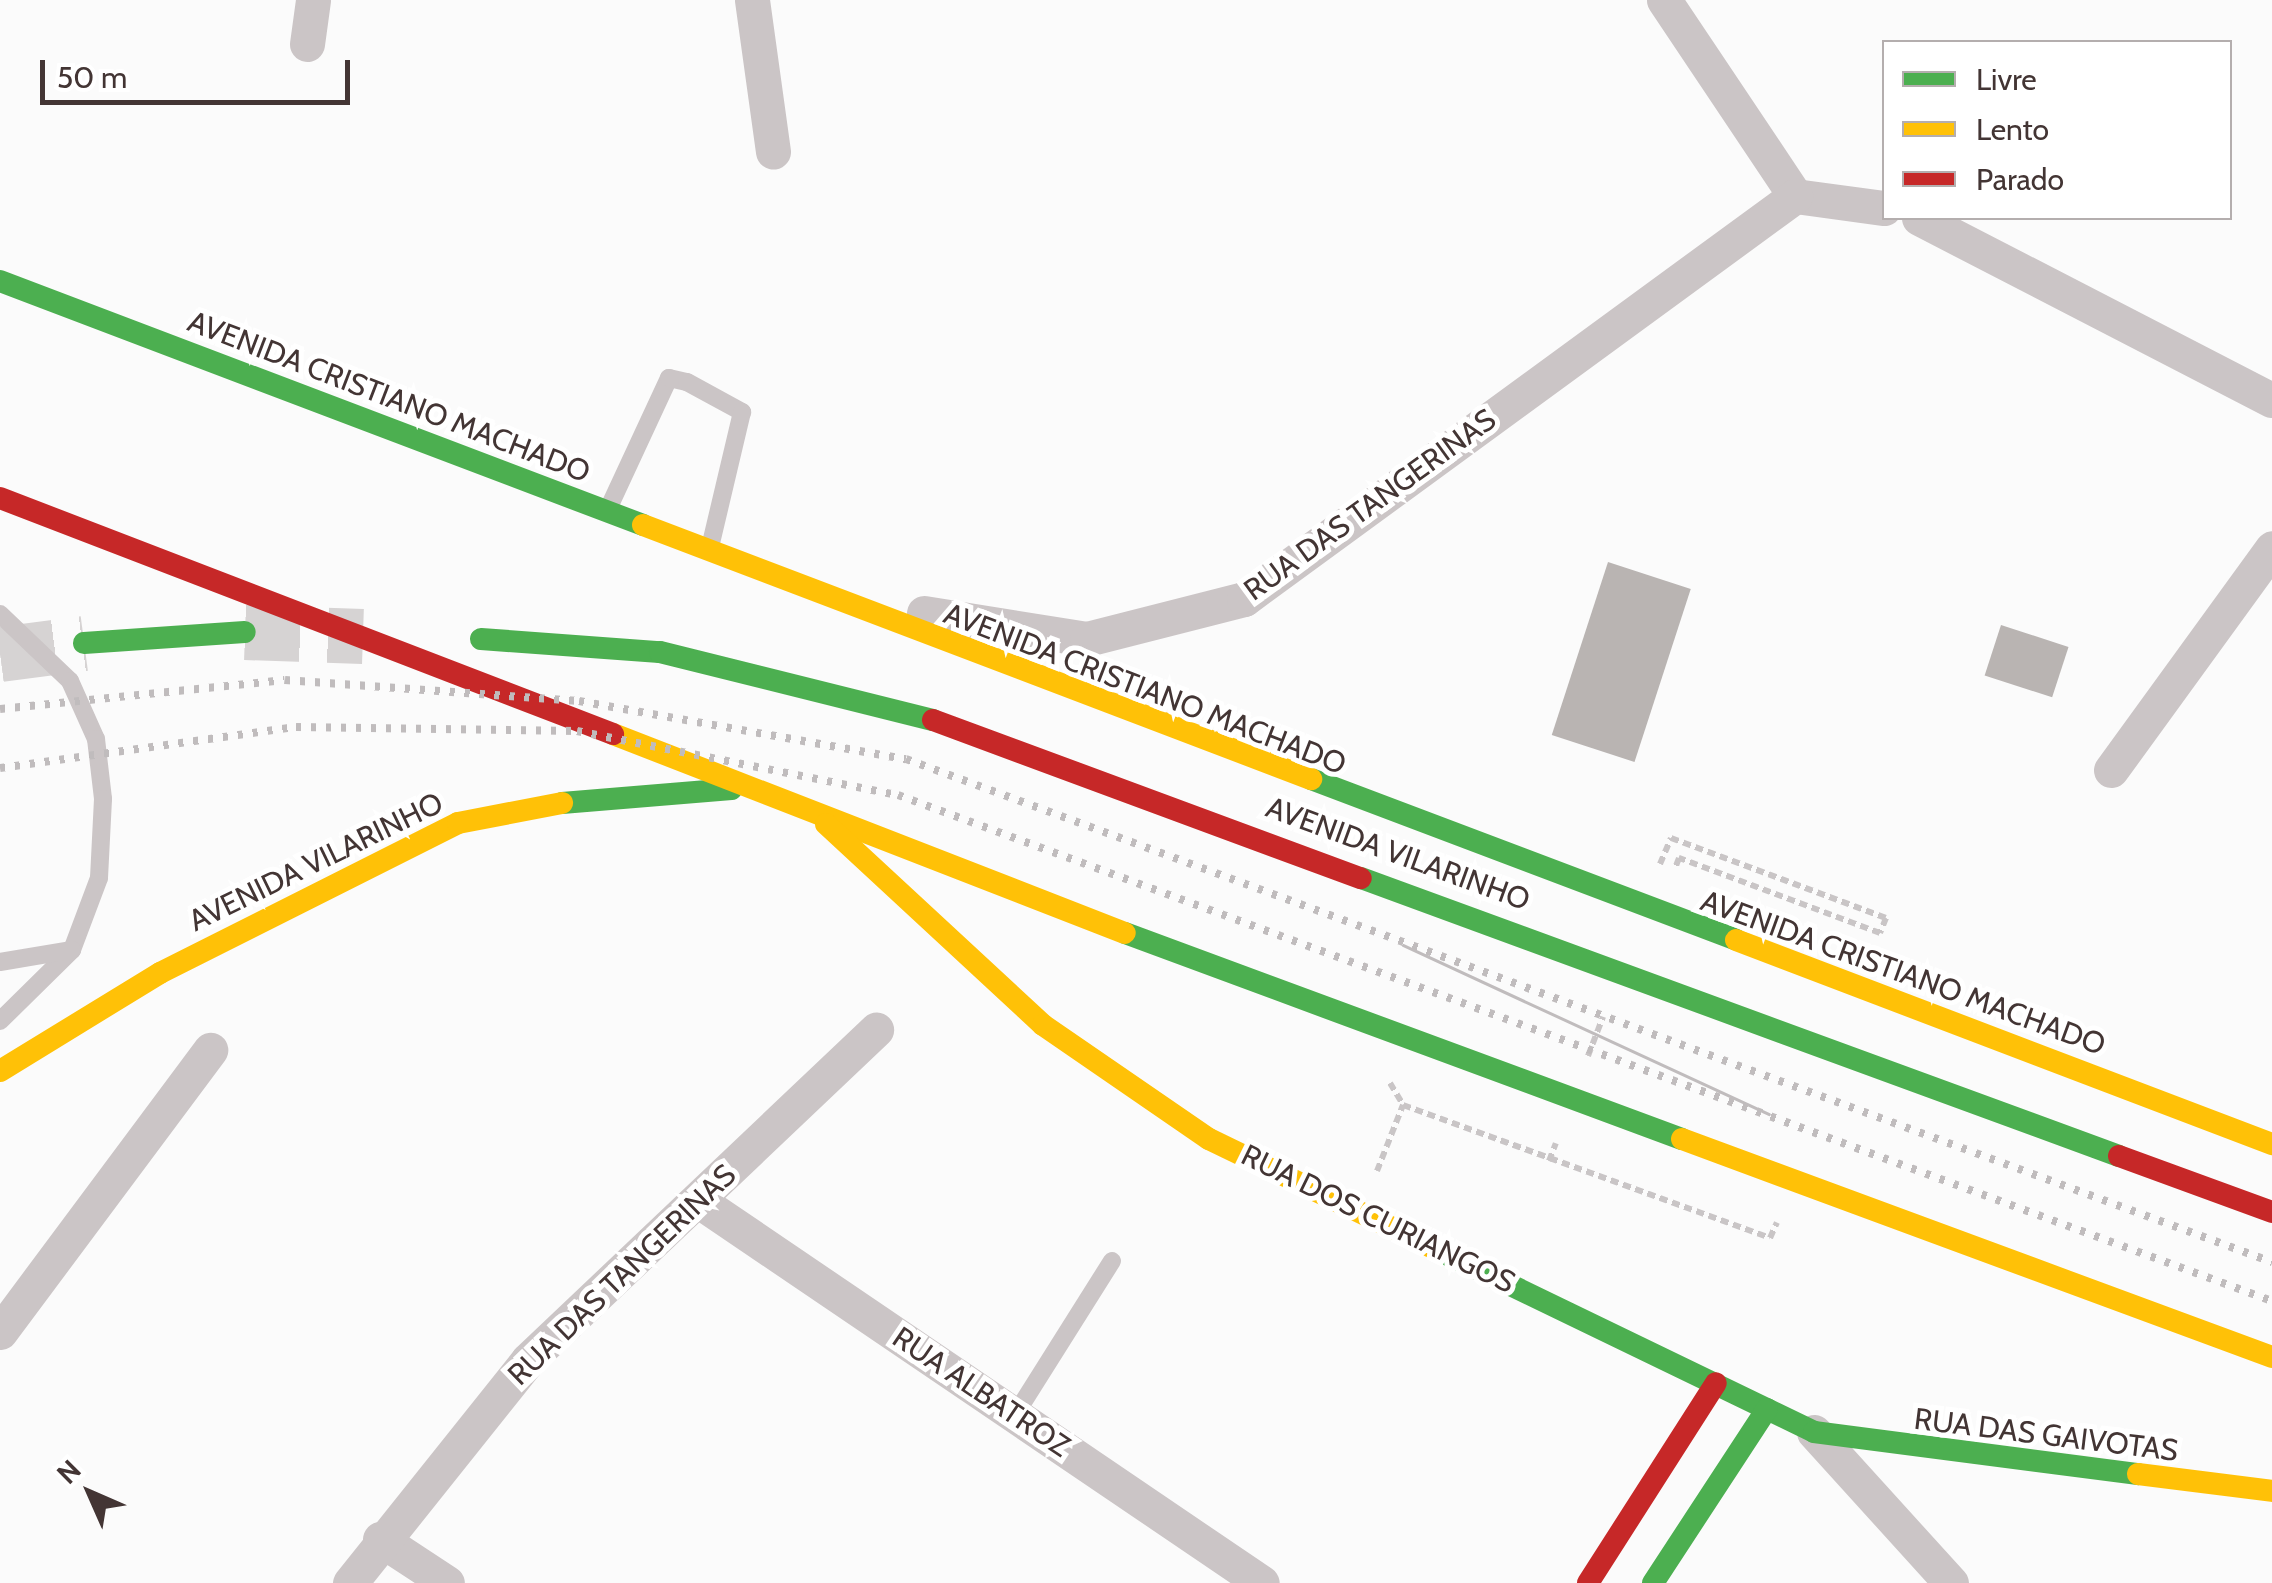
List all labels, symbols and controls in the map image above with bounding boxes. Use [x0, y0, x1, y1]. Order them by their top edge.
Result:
scale bar [45, 40, 355, 102]
legend [1882, 40, 2232, 220]
text: 50 m [57, 59, 127, 96]
text: Livre [1976, 61, 2037, 98]
text: Lento [1976, 111, 2049, 148]
text: Parado [1976, 161, 2064, 198]
street label: AVENIDA CRISTIANO MACHADO [183, 304, 595, 490]
street label: RUA DAS TANGERINAS [1237, 402, 1503, 608]
street label: AVENIDA CRISTIANO MACHADO [939, 596, 1351, 782]
street label: AVENIDA VILARINHO [183, 785, 449, 939]
street label: AVENIDA VILARINHO [1261, 790, 1535, 918]
street label: AVENIDA CRISTIANO MACHADO [1696, 883, 2110, 1063]
street label: RUA DOS CURIANGOS [1235, 1137, 1521, 1301]
street label: RUA DAS TANGERINAS [501, 1157, 743, 1393]
street label: RUA ALBATROZ [886, 1319, 1076, 1465]
street label: RUA DAS GAIVOTAS [1912, 1401, 2180, 1469]
north arrow [40, 1443, 140, 1543]
text: N [50, 1453, 88, 1491]

